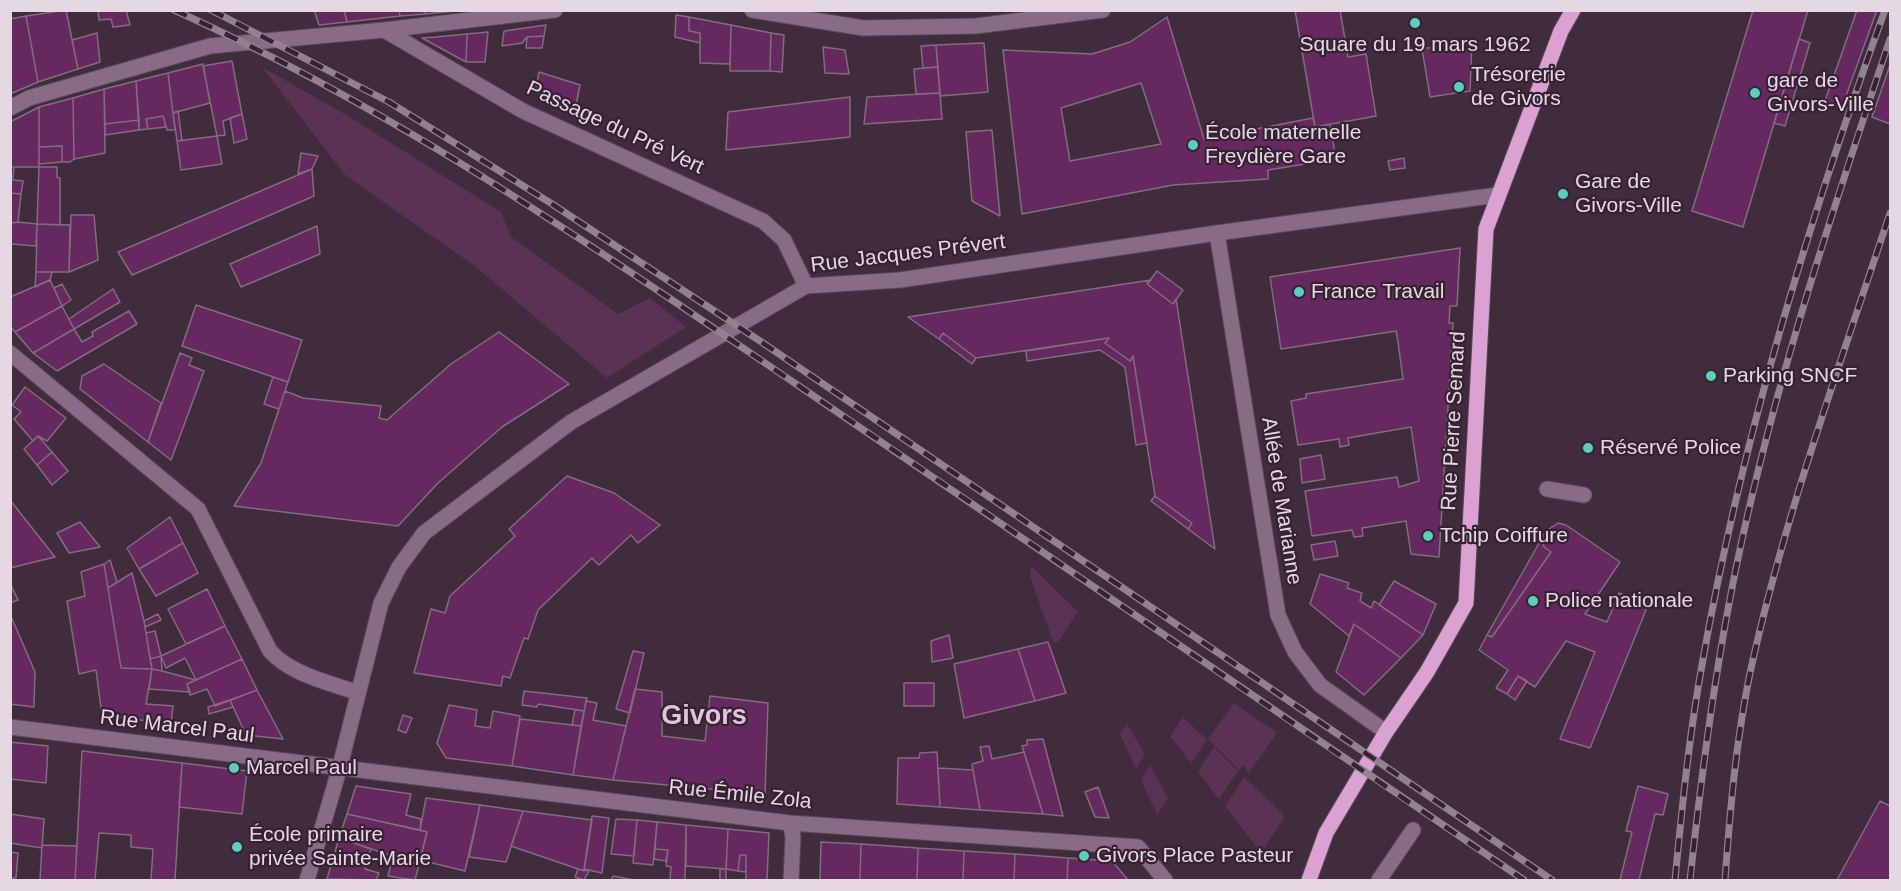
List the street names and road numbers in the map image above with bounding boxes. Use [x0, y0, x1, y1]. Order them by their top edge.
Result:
street label: Passage du Pré Vert [522, 76, 708, 180]
street label: Rue Jacques Prévert [809, 230, 1007, 278]
street label: Rue Pierre Semard [1437, 331, 1471, 511]
street label: Allée de Marianne [1255, 415, 1307, 587]
street label: Rue Marcel Paul [98, 705, 256, 749]
street label: Rue Émile Zola [667, 775, 813, 815]

